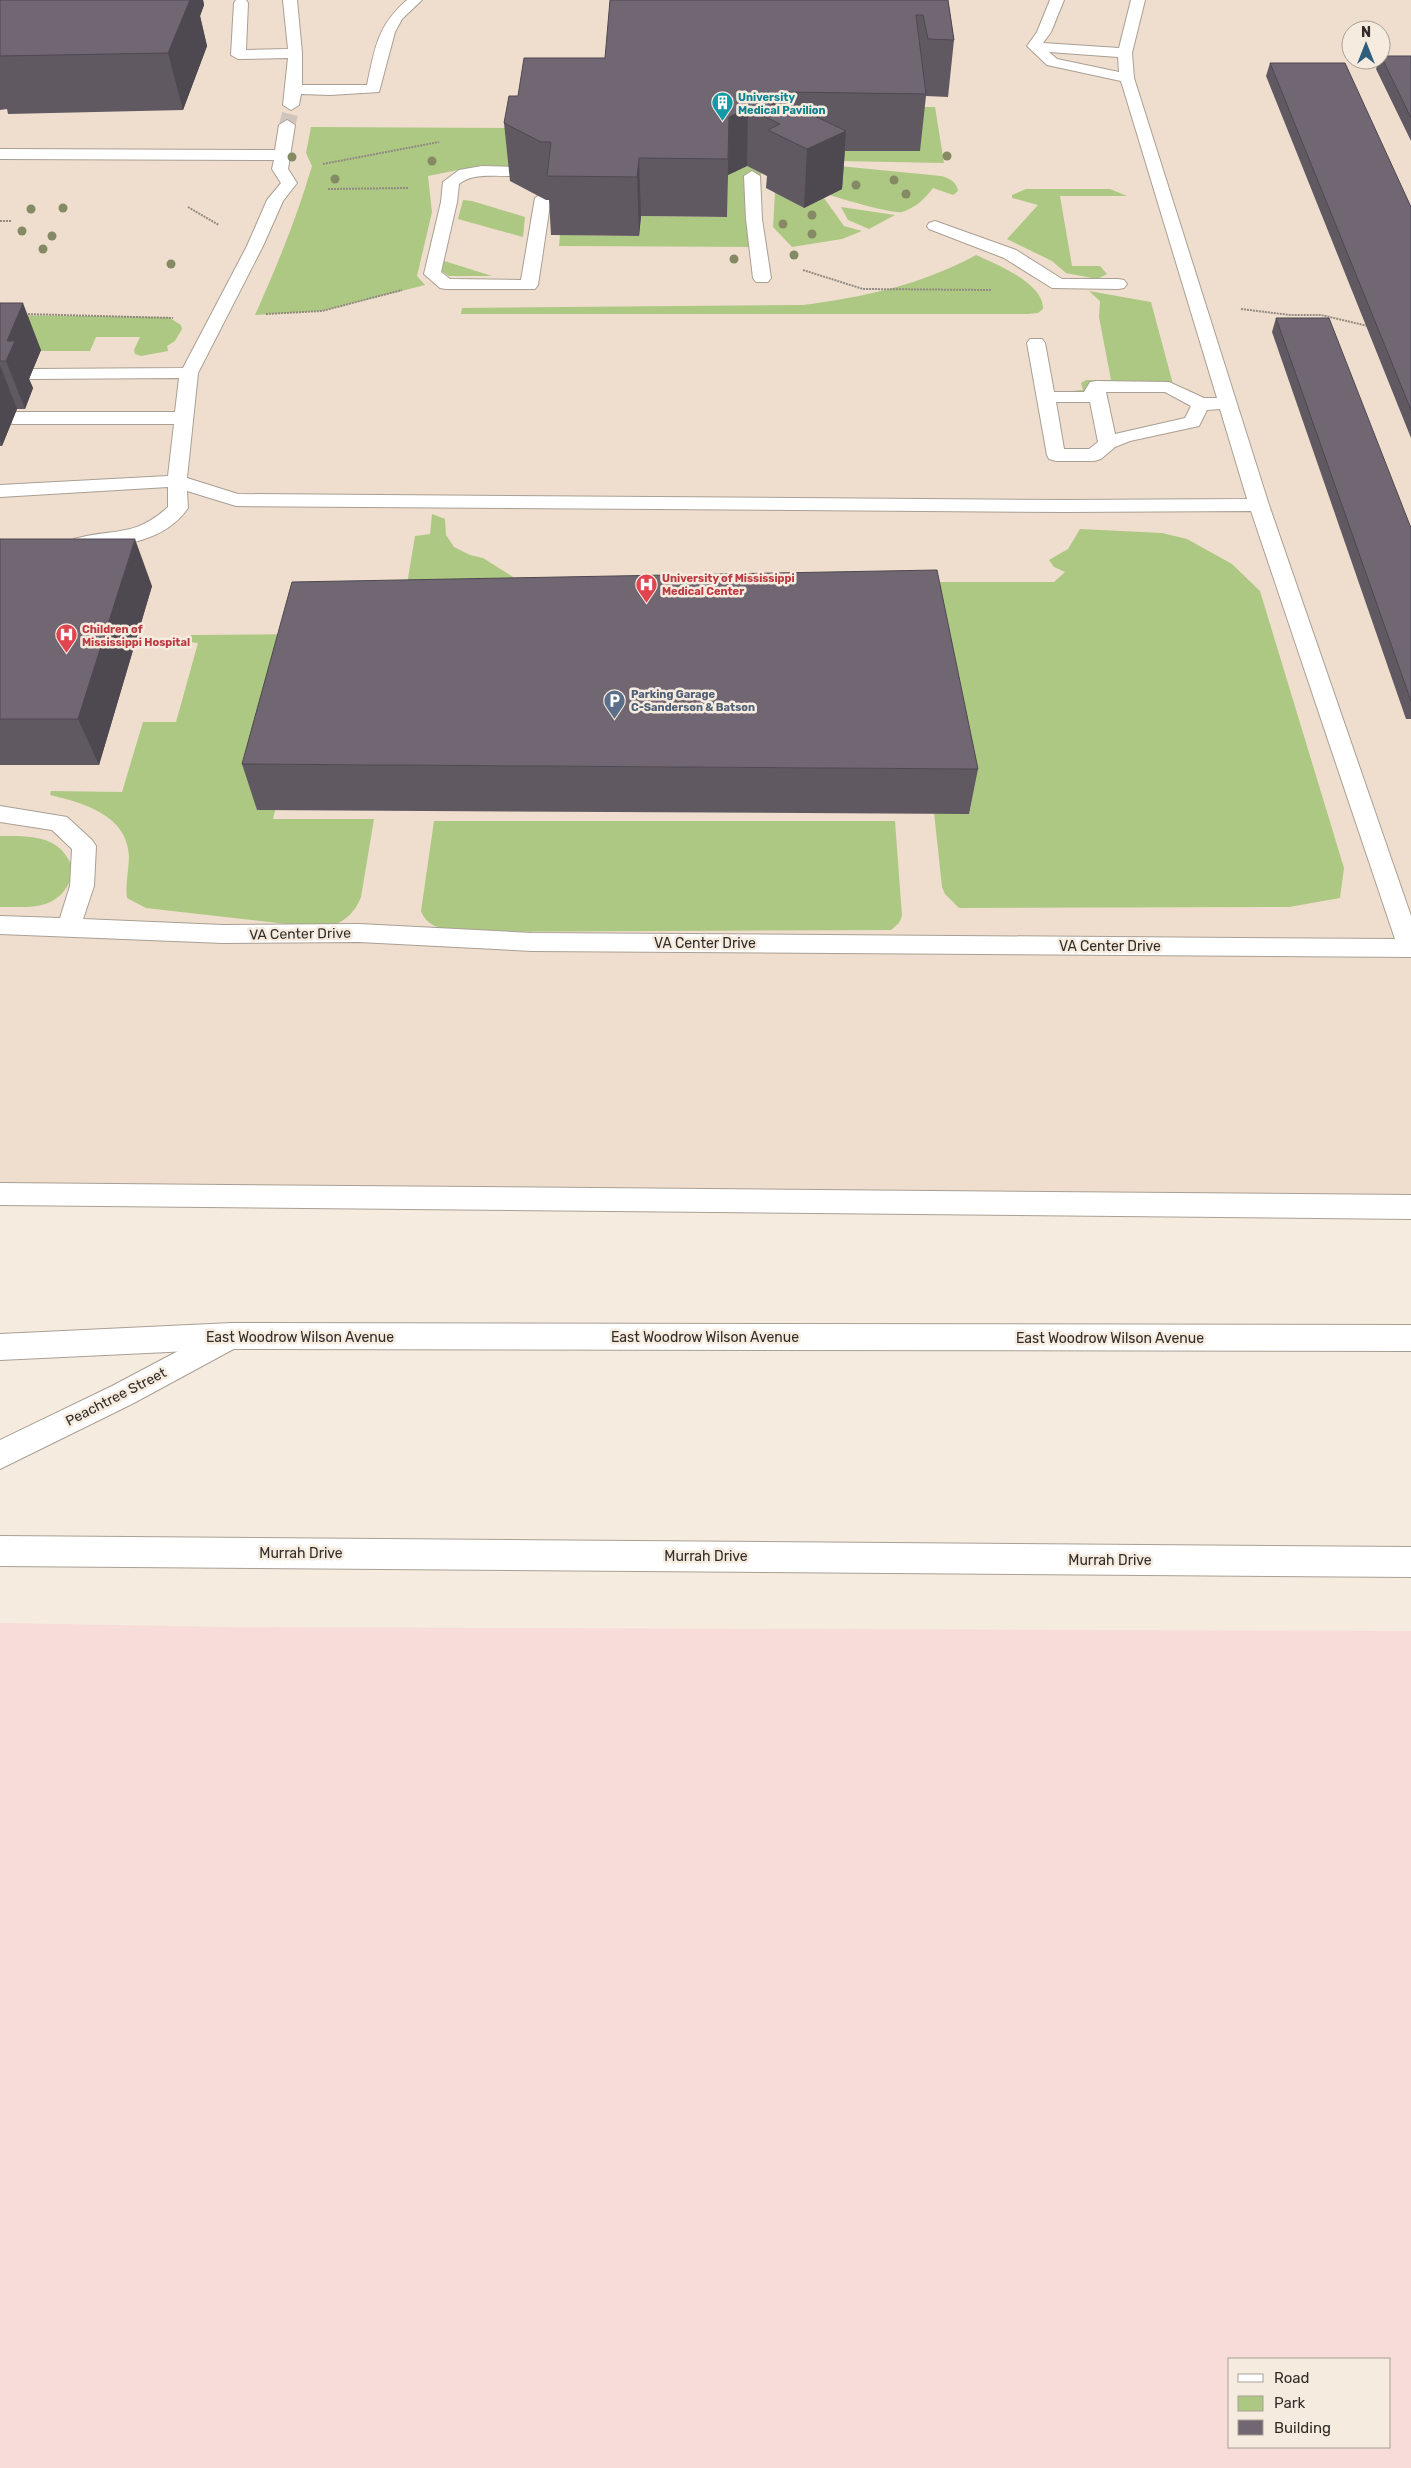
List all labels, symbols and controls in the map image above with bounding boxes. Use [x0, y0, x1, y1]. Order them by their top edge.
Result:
north arrow [1341, 20, 1391, 70]
text: N [1361, 24, 1371, 41]
building icon: University Medical Pavilion [710, 91, 734, 122]
place label: University Medical Pavilion [738, 91, 826, 117]
hospital icon: University of Mississippi Medical Center [634, 572, 658, 603]
place label: University of Mississippi Medical Center [662, 572, 795, 598]
hospital icon: Children of Mississippi Hospital [54, 623, 78, 654]
place label: Children of Mississippi Hospital [82, 623, 190, 649]
parking icon: Parking Garage C-Sanderson & Batson [603, 688, 627, 719]
place label: Parking Garage C-Sanderson & Batson [631, 688, 755, 714]
street label: VA Center Drive [249, 925, 351, 943]
street label: VA Center Drive [654, 935, 756, 952]
street label: VA Center Drive [1059, 938, 1161, 955]
street label: East Woodrow Wilson Avenue [206, 1329, 394, 1346]
street label: East Woodrow Wilson Avenue [611, 1329, 799, 1346]
street label: East Woodrow Wilson Avenue [1016, 1330, 1204, 1347]
street label: Peachtree Street [63, 1364, 170, 1430]
street label: Murrah Drive [259, 1545, 343, 1562]
street label: Murrah Drive [664, 1548, 748, 1565]
street label: Murrah Drive [1068, 1552, 1152, 1569]
legend [1228, 2358, 1391, 2448]
text: Road [1274, 2369, 1310, 2387]
text: Park [1274, 2394, 1305, 2412]
text: Building [1274, 2419, 1331, 2437]

